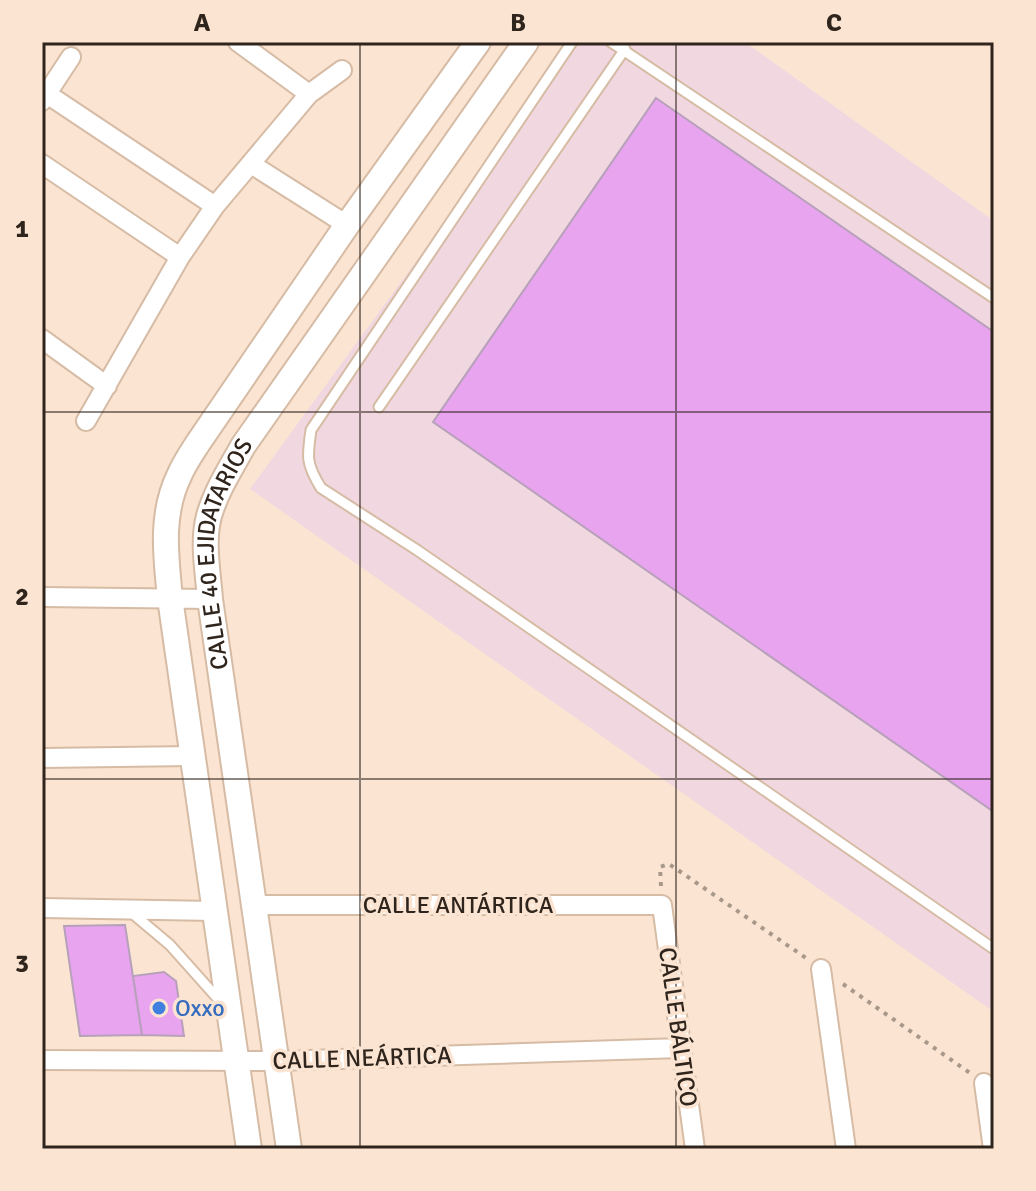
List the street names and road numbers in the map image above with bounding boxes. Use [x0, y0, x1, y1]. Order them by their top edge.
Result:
street label: CALLE 40 EJIDATARIOS [191, 433, 259, 672]
street label: CALLE ANTÁRTICA [363, 890, 554, 920]
street label: CALLE BÁLTICO [652, 945, 704, 1109]
street label: CALLE NEÁRTICA [272, 1040, 452, 1076]

